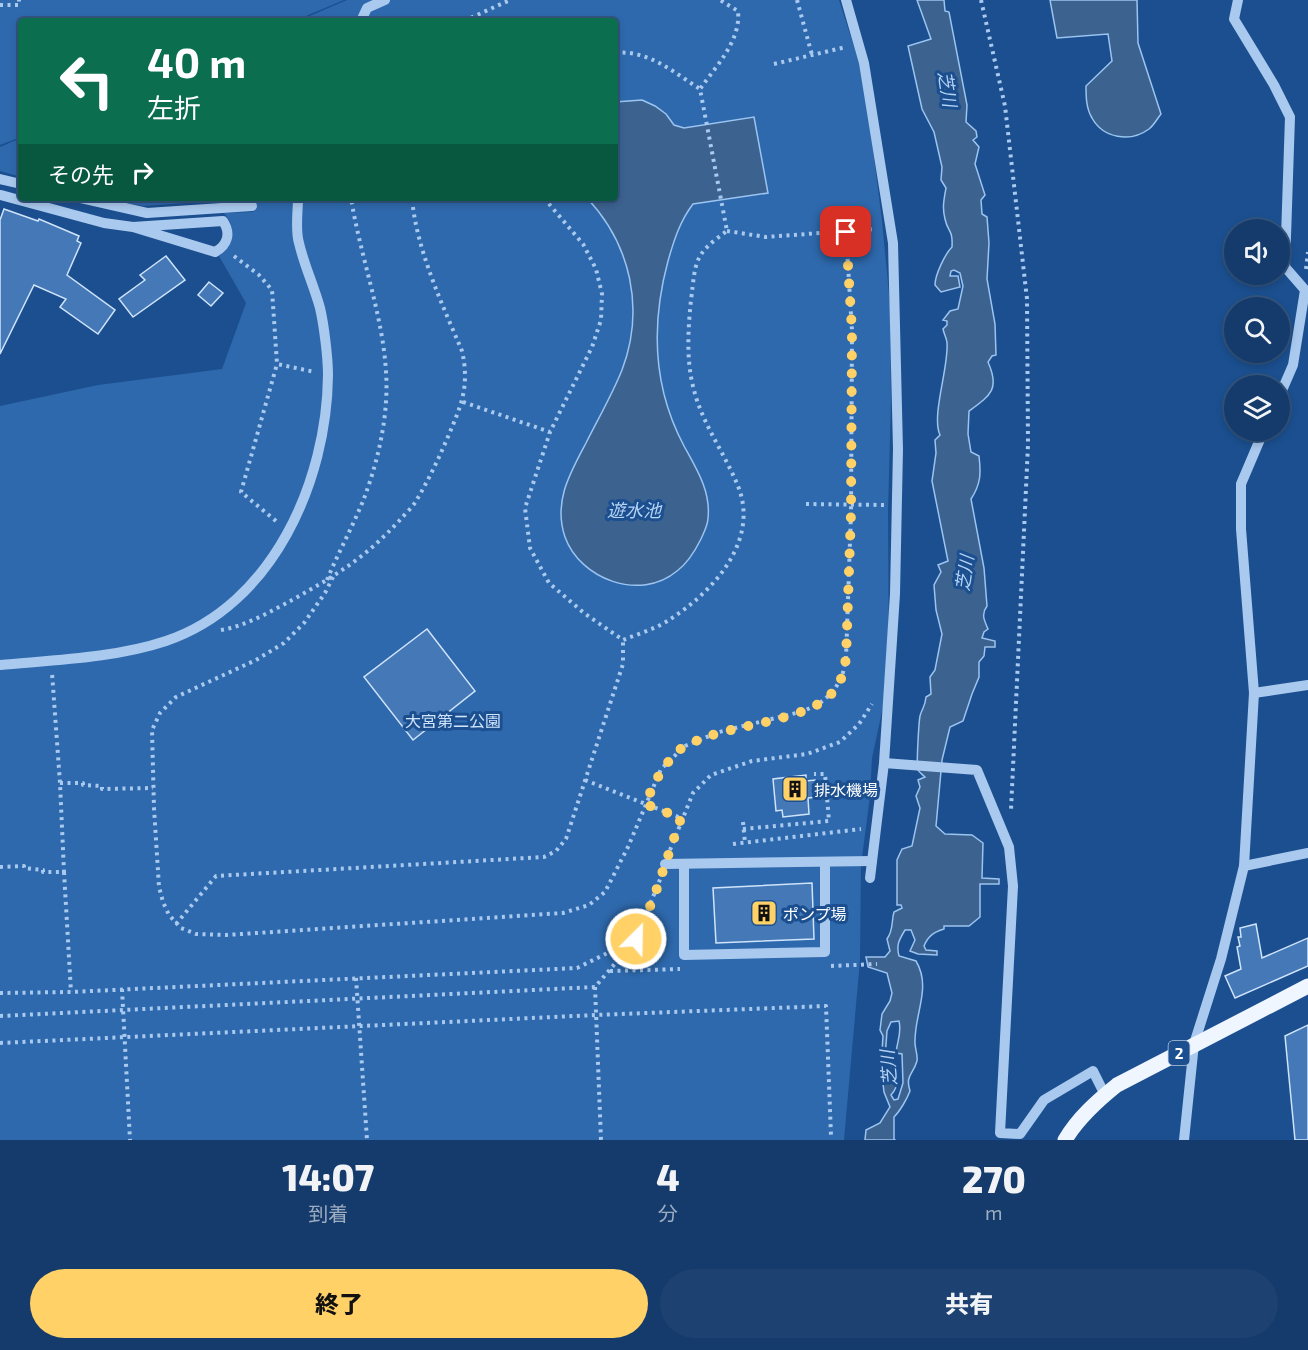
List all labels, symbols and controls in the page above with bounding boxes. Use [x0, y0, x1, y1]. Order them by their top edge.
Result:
text: 40 m [147, 36, 246, 86]
icon: left [48, 42, 126, 120]
water label: 芝川 [934, 70, 962, 110]
text: 左折 [147, 91, 201, 123]
icon: right [126, 156, 159, 189]
text: その先 [48, 161, 114, 187]
pin [820, 206, 871, 257]
icon: arrive [829, 215, 862, 248]
map controls [1224, 219, 1290, 441]
button: sound [1224, 219, 1290, 285]
button: search [1224, 297, 1290, 363]
button: layers [1224, 375, 1290, 441]
water label: 遊水池 [607, 499, 663, 521]
water label: 芝川 [951, 552, 978, 592]
park label: 大宮第二公園 [405, 711, 501, 730]
building icon: 排水機場 [780, 774, 810, 804]
place label: 排水機場 [814, 780, 878, 799]
building icon: ポンプ場 [749, 898, 779, 928]
place label: ポンプ場 [783, 904, 847, 923]
position arrow [604, 907, 668, 971]
road number: 2 [1168, 1041, 1190, 1065]
water label: 芝川 [875, 1047, 901, 1087]
text: 14:07 [282, 1155, 374, 1198]
text: 4 [656, 1155, 680, 1198]
text: 270 [962, 1157, 1026, 1200]
text: m [985, 1200, 1003, 1224]
text: 到着 [308, 1201, 348, 1225]
text: 分 [658, 1201, 678, 1225]
button: 終了 [30, 1269, 648, 1338]
button: 共有 [660, 1269, 1278, 1338]

